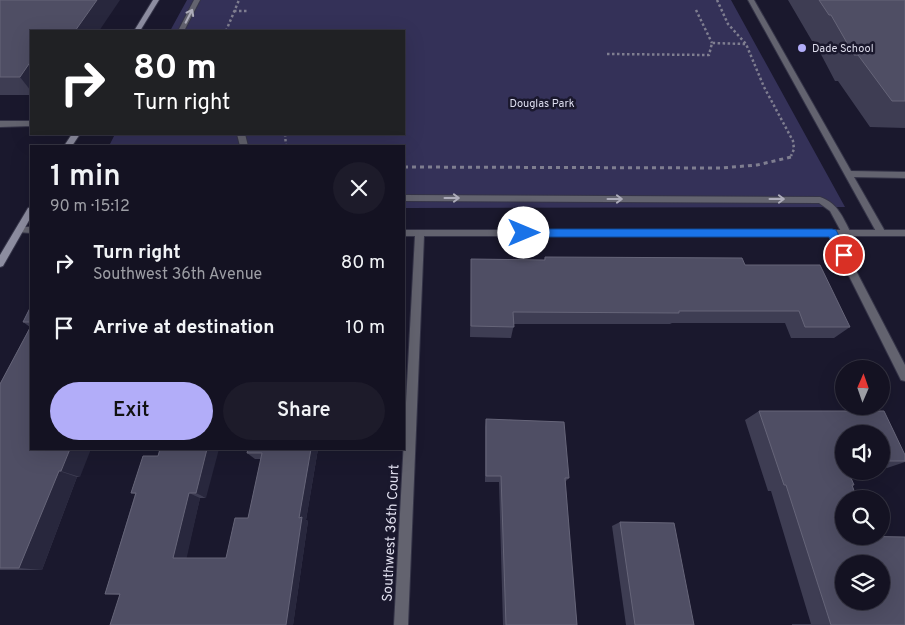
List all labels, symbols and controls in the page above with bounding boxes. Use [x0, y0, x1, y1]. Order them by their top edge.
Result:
one-way arrow [184, 8, 194, 23]
marker: Dade School [796, 42, 808, 54]
place label: Dade School [812, 42, 874, 56]
text: 80 m [133, 47, 217, 91]
icon: right [50, 50, 115, 115]
text: Turn right [133, 90, 230, 117]
park label: Douglas Park [510, 97, 575, 111]
text: 1 min [50, 159, 121, 196]
button: close [333, 162, 385, 214]
one-way arrow [444, 193, 460, 203]
one-way arrow [606, 194, 623, 204]
one-way arrow [769, 194, 785, 204]
text: 90 m · 15:12 [50, 197, 130, 217]
position arrow [497, 206, 549, 258]
pin [823, 234, 865, 276]
text: Turn right [93, 241, 181, 265]
icon: arrive [830, 241, 858, 269]
icon: right [50, 249, 78, 277]
text: 80 m [341, 251, 385, 275]
text: Southwest 36th Avenue [93, 265, 262, 285]
icon: arrive [50, 314, 78, 342]
text: Arrive at destination [93, 316, 274, 340]
text: 10 m [345, 316, 385, 340]
north arrow [835, 360, 890, 415]
map controls [835, 360, 890, 610]
button: Exit [50, 382, 213, 440]
button: Share [223, 382, 385, 440]
button: sound [835, 425, 890, 480]
street label: Southwest 36th Court [379, 464, 404, 602]
button: search [835, 490, 890, 545]
button: layers [835, 555, 890, 610]

